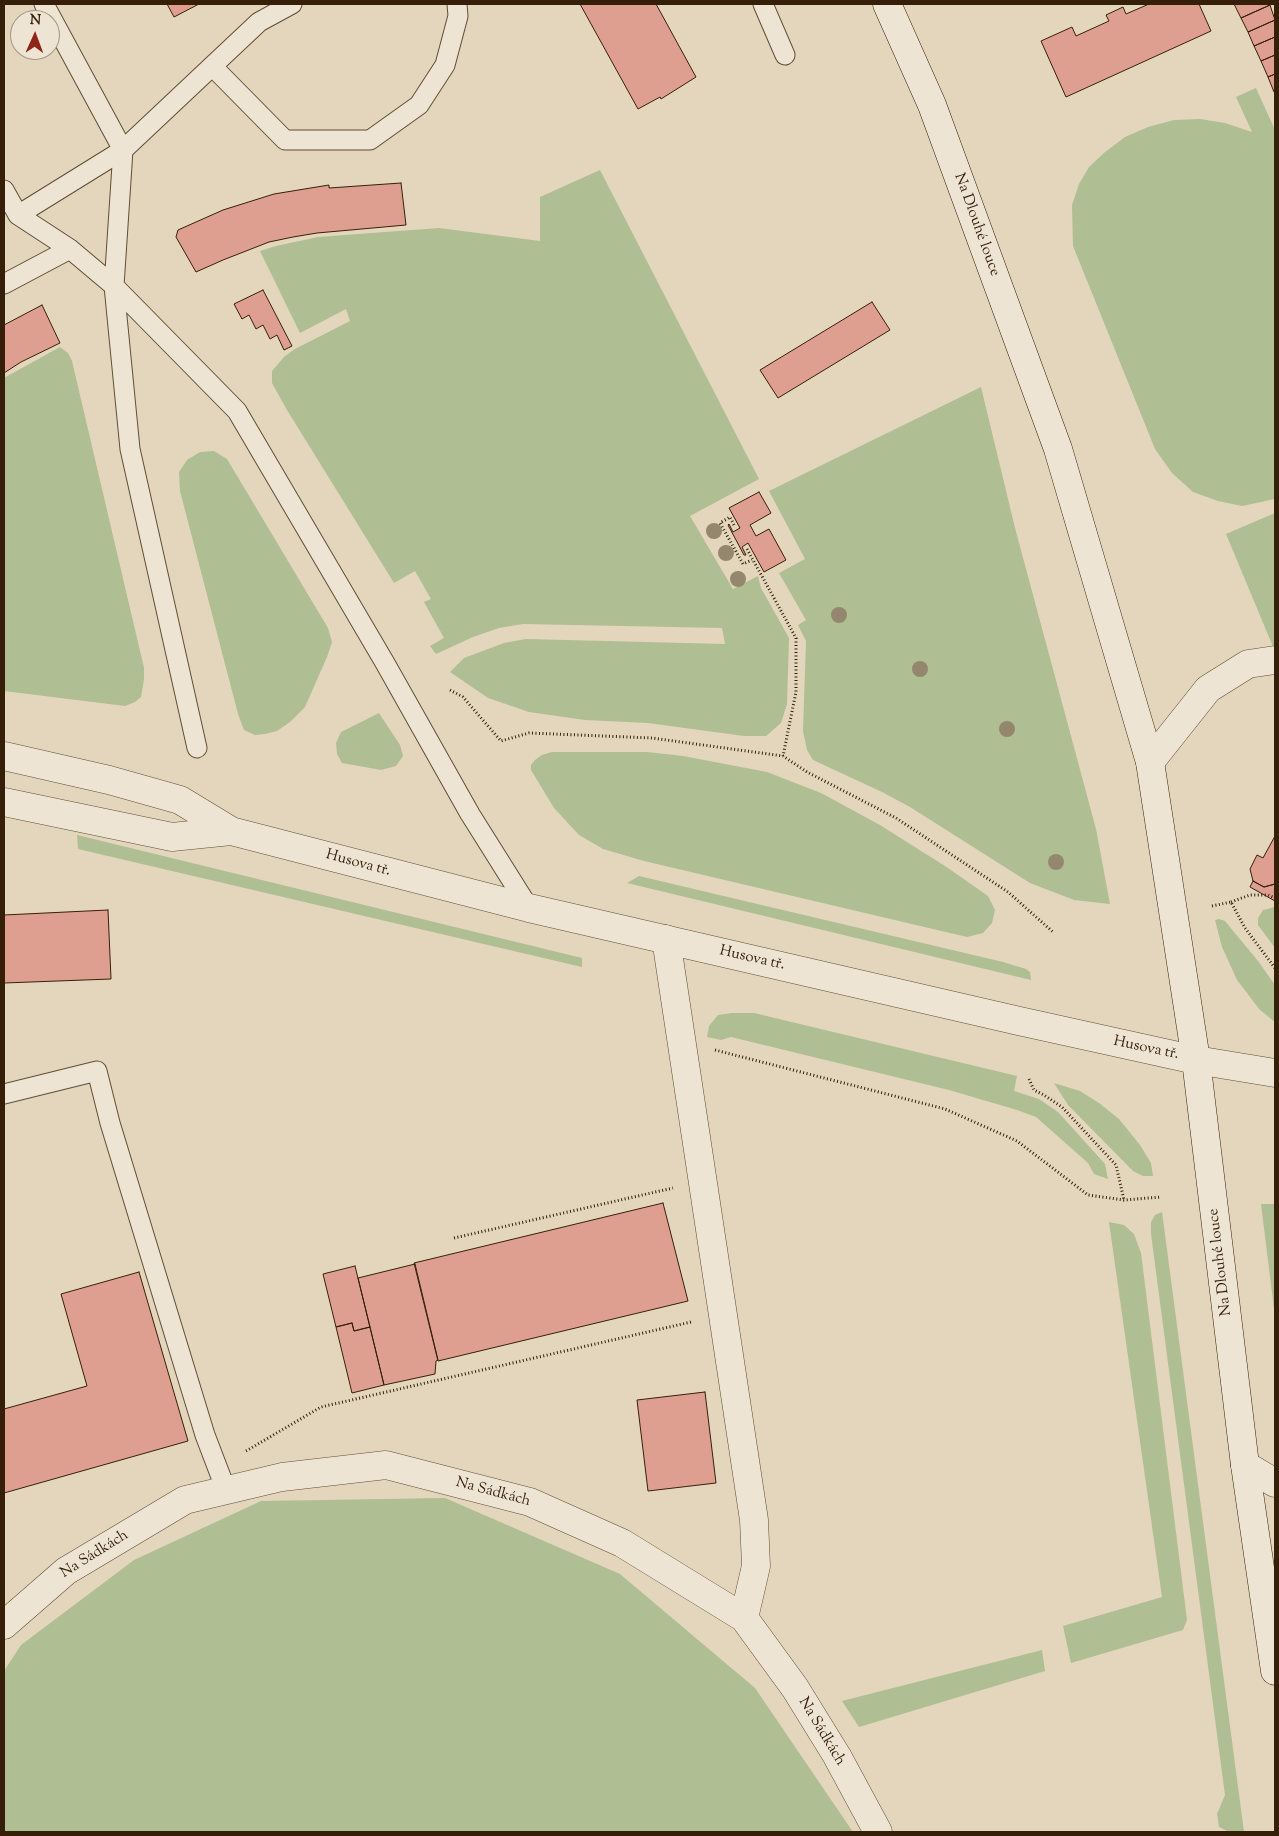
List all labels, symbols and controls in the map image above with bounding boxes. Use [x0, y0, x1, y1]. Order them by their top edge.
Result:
north arrow [10, 10, 60, 60]
text: N [30, 11, 41, 31]
street label: Na Dlouhé louce [949, 171, 1003, 279]
street label: Husova tř. [324, 847, 392, 881]
street label: Husova tř. [718, 943, 786, 975]
street label: Husova tř. [1112, 1033, 1180, 1065]
street label: Na Dlouhé louce [1205, 1207, 1237, 1317]
street label: Na Sádkách [454, 1474, 532, 1512]
street label: Na Sádkách [58, 1527, 132, 1583]
street label: Na Sádkách [794, 1695, 848, 1769]

